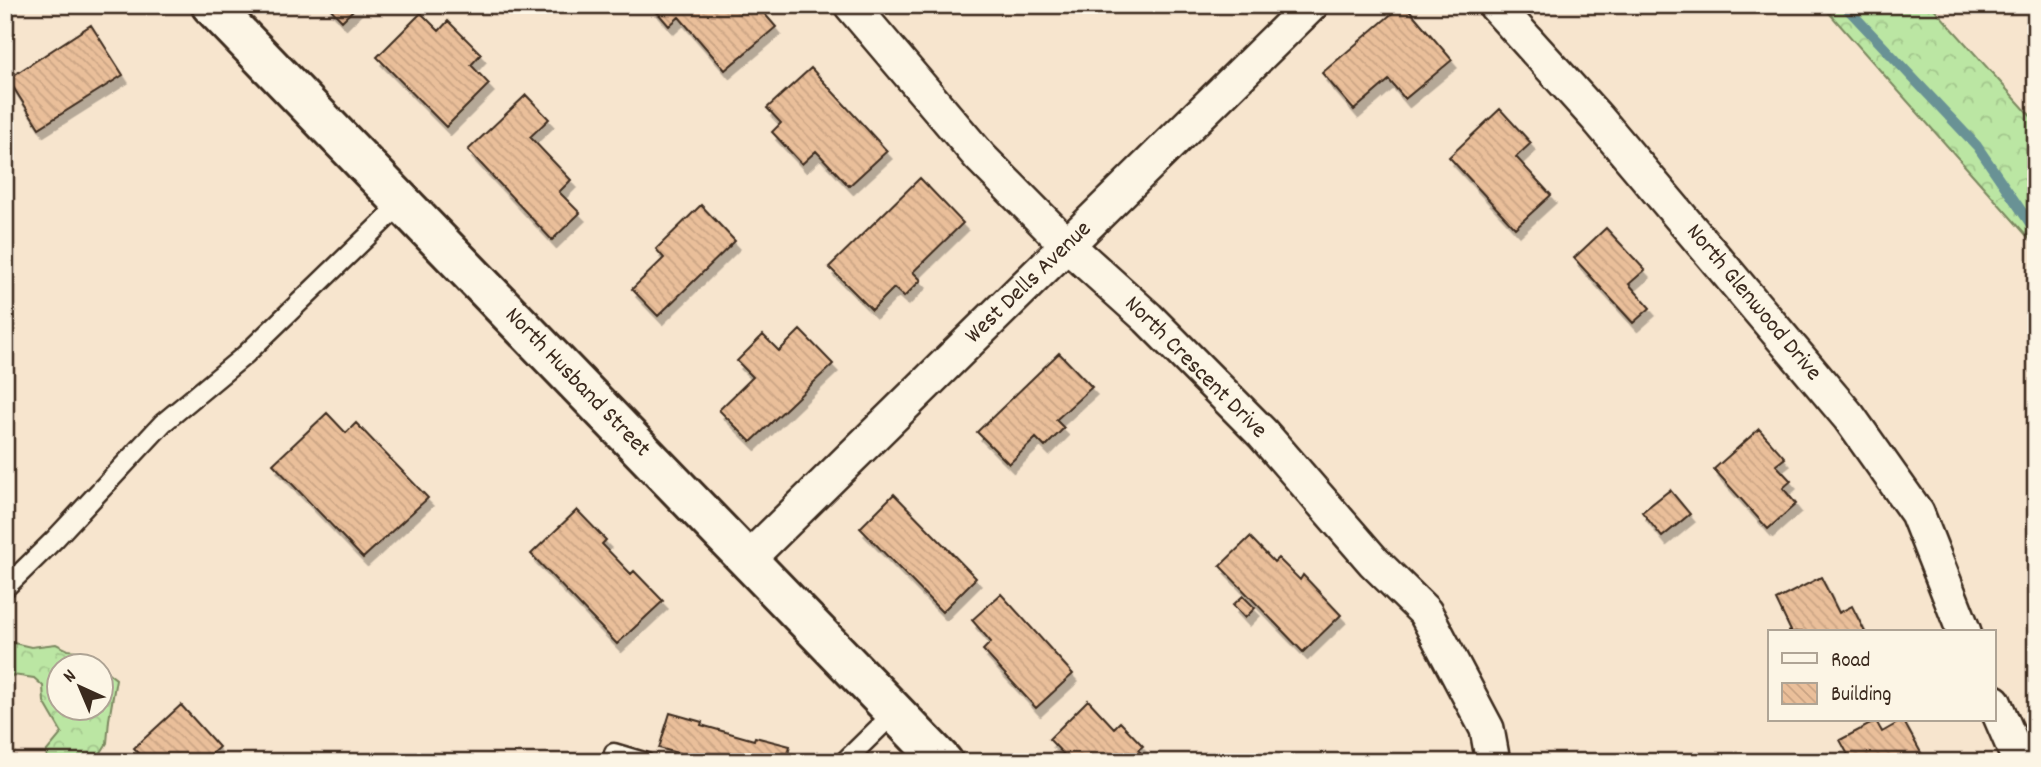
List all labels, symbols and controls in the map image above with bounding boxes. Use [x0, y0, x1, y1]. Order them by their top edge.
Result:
street label: West Dells Avenue [958, 214, 1100, 352]
street label: North Glenwood Drive [1677, 217, 1829, 389]
street label: North Crescent Drive [1116, 289, 1274, 447]
street label: North Husband Street [496, 300, 658, 466]
legend [1768, 630, 1996, 722]
text: Road [1831, 647, 1870, 677]
north arrow [46, 652, 116, 722]
text: N [58, 664, 83, 690]
text: Building [1831, 681, 1891, 711]

